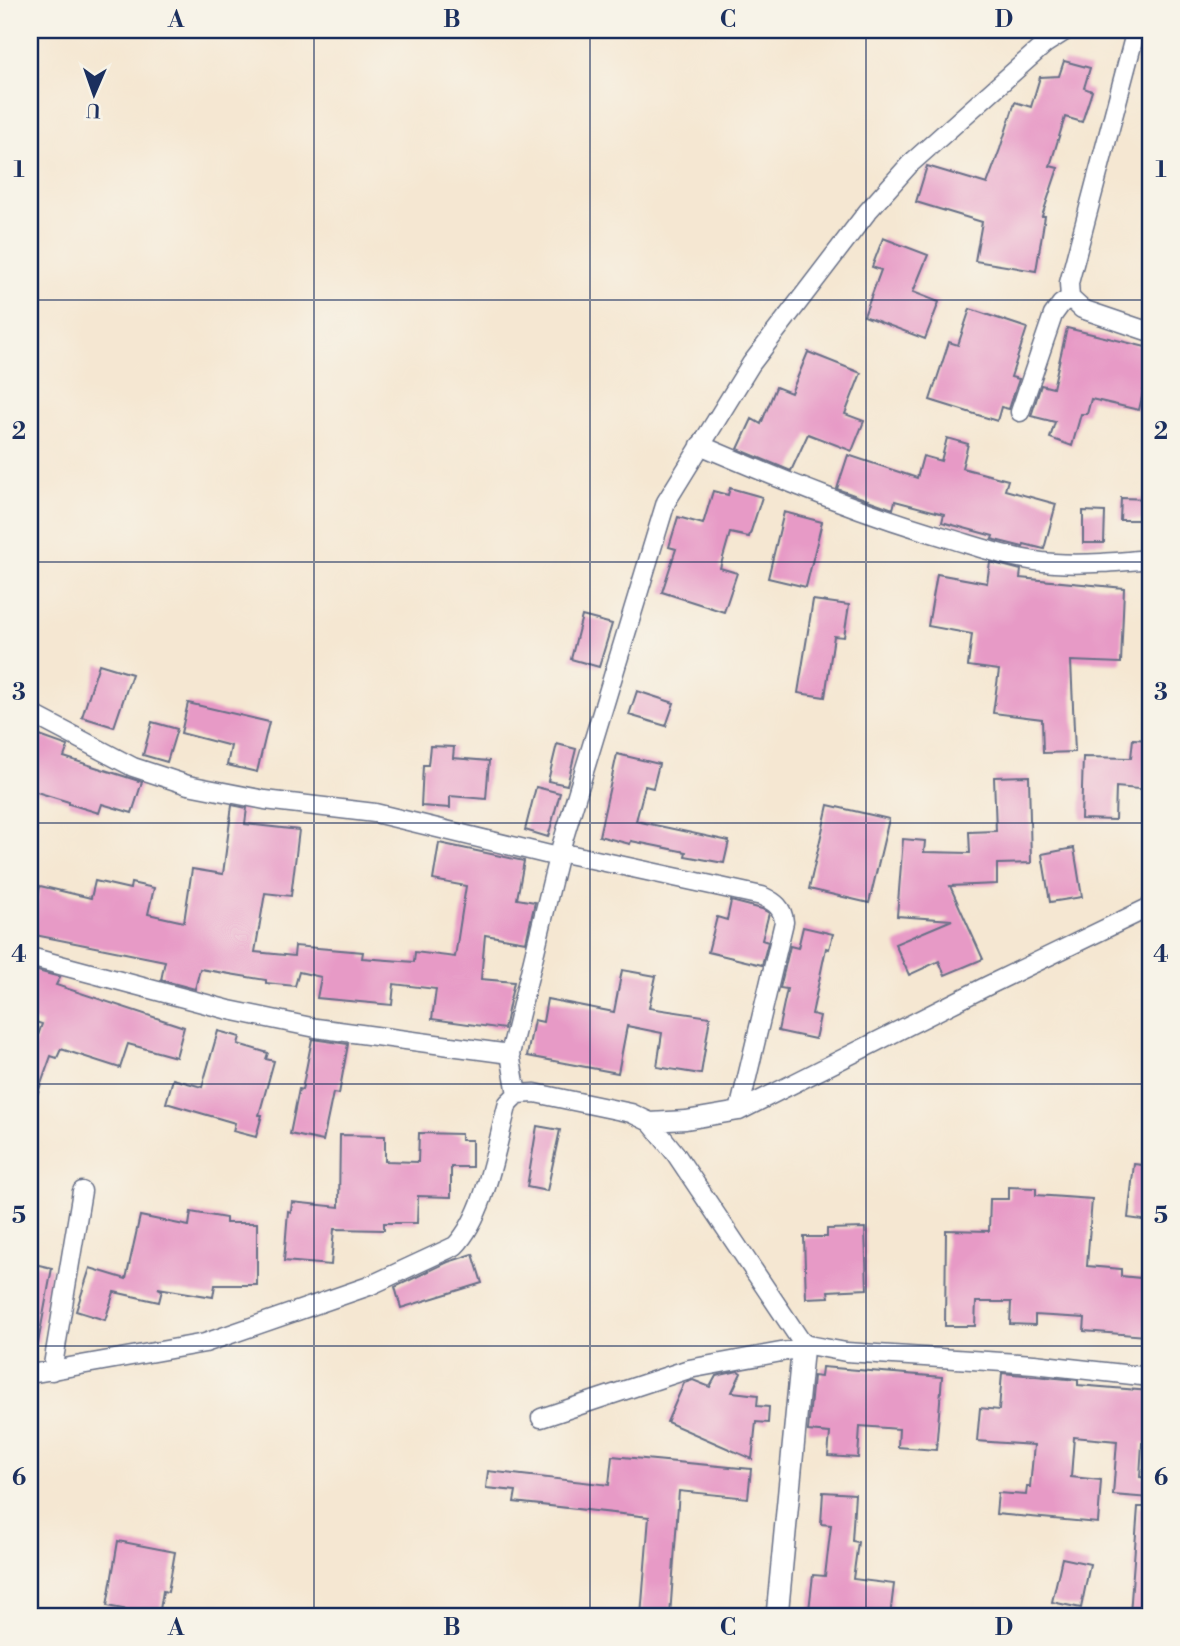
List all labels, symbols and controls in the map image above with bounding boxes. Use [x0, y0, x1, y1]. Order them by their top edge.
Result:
text: A [167, 6, 185, 34]
text: B [443, 6, 461, 34]
text: C [720, 6, 736, 34]
text: D [995, 6, 1013, 34]
north arrow [60, 60, 130, 130]
text: U [85, 98, 101, 122]
text: 1 [13, 156, 25, 184]
text: 1 [1155, 156, 1167, 184]
text: 2 [12, 418, 26, 446]
text: 2 [1154, 418, 1168, 446]
text: 3 [12, 679, 26, 707]
text: 3 [1154, 679, 1168, 707]
text: 4 [11, 941, 27, 969]
text: 4 [1153, 941, 1169, 969]
text: 5 [12, 1202, 26, 1230]
text: 5 [1154, 1202, 1168, 1230]
text: 6 [12, 1464, 26, 1492]
text: 6 [1154, 1464, 1168, 1492]
text: A [167, 1614, 185, 1642]
text: B [443, 1614, 461, 1642]
text: C [720, 1614, 736, 1642]
text: D [995, 1614, 1013, 1642]

